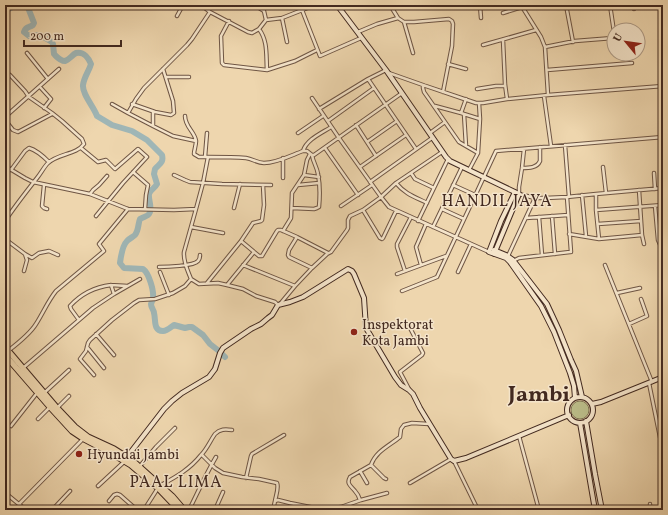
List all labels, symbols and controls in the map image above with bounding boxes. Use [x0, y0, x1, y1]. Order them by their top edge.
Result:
scale bar [24, 22, 121, 48]
north arrow [606, 22, 646, 62]
text: 200 m [30, 29, 64, 45]
text: U [610, 31, 627, 45]
district label: HANDIL JAYA [441, 191, 553, 213]
place label: Inspektorat Kota Jambi [362, 316, 433, 351]
marker: Inspektorat Kota Jambi [349, 327, 359, 337]
district label: Jambi [507, 380, 570, 411]
place label: Hyundai Jambi [87, 446, 179, 465]
marker: Hyundai Jambi [74, 449, 84, 459]
district label: PAAL LIMA [130, 472, 222, 494]

